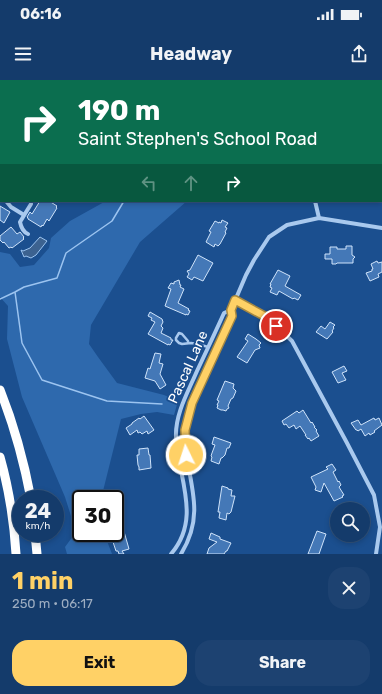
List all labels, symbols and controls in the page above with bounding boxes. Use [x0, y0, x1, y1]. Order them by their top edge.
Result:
text: 06:16 [20, 5, 62, 23]
icon: menu [12, 43, 34, 65]
text: Headway [150, 43, 232, 65]
icon: share [348, 43, 370, 65]
text: 190 m [78, 94, 161, 127]
icon: right [12, 96, 64, 148]
text: Saint Stephen's School Road [78, 128, 318, 150]
icon: left [138, 172, 160, 194]
icon: ahead [180, 172, 202, 194]
icon: right [222, 172, 244, 194]
pin [259, 309, 293, 343]
icon: arrive [265, 315, 287, 337]
street label: Pascal Lane [164, 328, 212, 406]
position arrow [165, 434, 207, 476]
speed limit sign: 30 [72, 490, 124, 542]
text: 24 [25, 499, 51, 523]
map controls [330, 502, 370, 542]
button: search [330, 502, 370, 542]
text: km/h [26, 520, 50, 532]
text: 1 min [12, 567, 73, 595]
button: close [328, 567, 370, 609]
text: 250 m · 06:17 [12, 596, 93, 611]
button: Exit [12, 640, 187, 686]
button: Share [195, 640, 370, 686]

